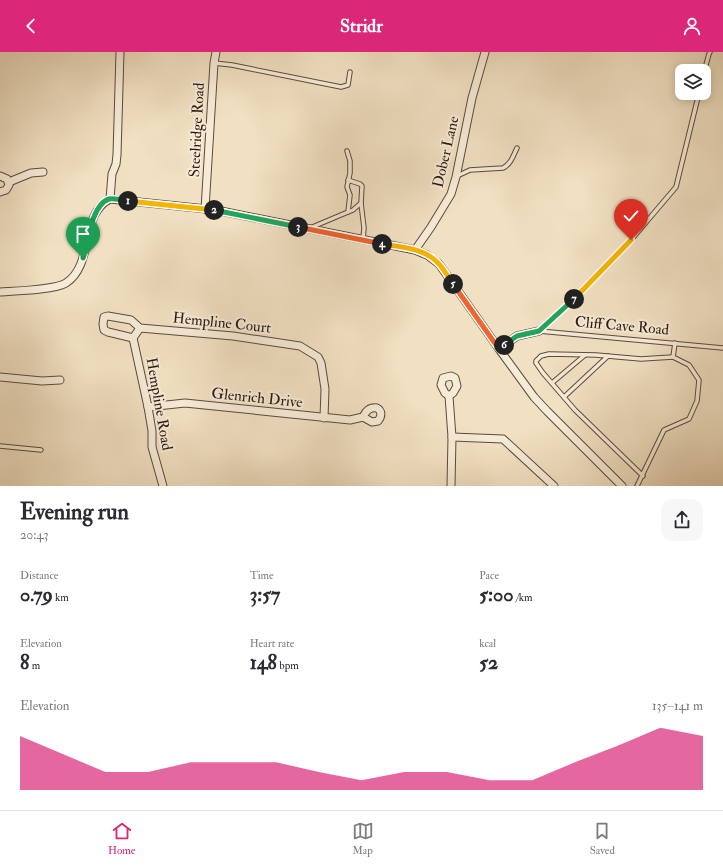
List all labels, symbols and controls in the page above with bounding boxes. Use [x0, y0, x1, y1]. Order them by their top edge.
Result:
icon: back [20, 15, 42, 37]
text: Stridr [340, 15, 383, 38]
icon: person [681, 15, 703, 37]
map controls [675, 64, 711, 100]
button: layers [675, 64, 711, 100]
street label: Steelridge Road [185, 82, 209, 178]
street label: Dober Lane [429, 114, 463, 190]
pin: 1 [118, 191, 138, 211]
text: 1 [126, 194, 130, 207]
pin [614, 199, 648, 240]
pin: 2 [204, 200, 224, 220]
text: 2 [211, 203, 217, 216]
icon: check [620, 205, 642, 227]
pin [66, 217, 100, 258]
pin: 3 [288, 217, 308, 237]
text: 3 [296, 220, 300, 233]
icon: arrive [72, 223, 94, 245]
pin: 4 [372, 234, 392, 254]
text: 4 [379, 237, 385, 250]
pin: 5 [443, 274, 463, 294]
text: 5 [451, 277, 455, 290]
pin: 7 [564, 289, 584, 309]
text: 7 [571, 292, 577, 305]
street label: Hempline Court [172, 308, 272, 339]
street label: Cliff Cave Road [574, 312, 671, 340]
pin: 6 [494, 335, 514, 355]
text: 6 [501, 338, 507, 351]
street label: Hempline Road [141, 356, 177, 453]
street label: Glenrich Drive [211, 384, 303, 412]
text: Evening run [20, 498, 129, 526]
button: share [661, 499, 703, 541]
text: 20:43 [20, 527, 48, 543]
text: Distance [20, 569, 58, 582]
text: Time [250, 569, 274, 582]
text: Pace [479, 569, 499, 582]
text: 0.79 [20, 582, 53, 607]
text: 3:57 [250, 582, 280, 607]
text: 5:00 [479, 582, 514, 607]
text: km [53, 591, 69, 604]
text: /km [514, 591, 533, 604]
text: Elevation [20, 637, 62, 650]
text: Heart rate [250, 637, 294, 650]
text: kcal [479, 637, 496, 650]
text: 8 [20, 650, 29, 675]
text: 148 [250, 650, 277, 675]
text: 52 [479, 650, 498, 675]
text: m [29, 659, 40, 672]
text: bpm [277, 659, 299, 672]
text: Elevation [20, 698, 70, 714]
text: 135–141 m [652, 698, 703, 714]
tab: Home [108, 820, 135, 857]
tab: Map [352, 820, 374, 857]
tab: Saved [590, 820, 615, 857]

